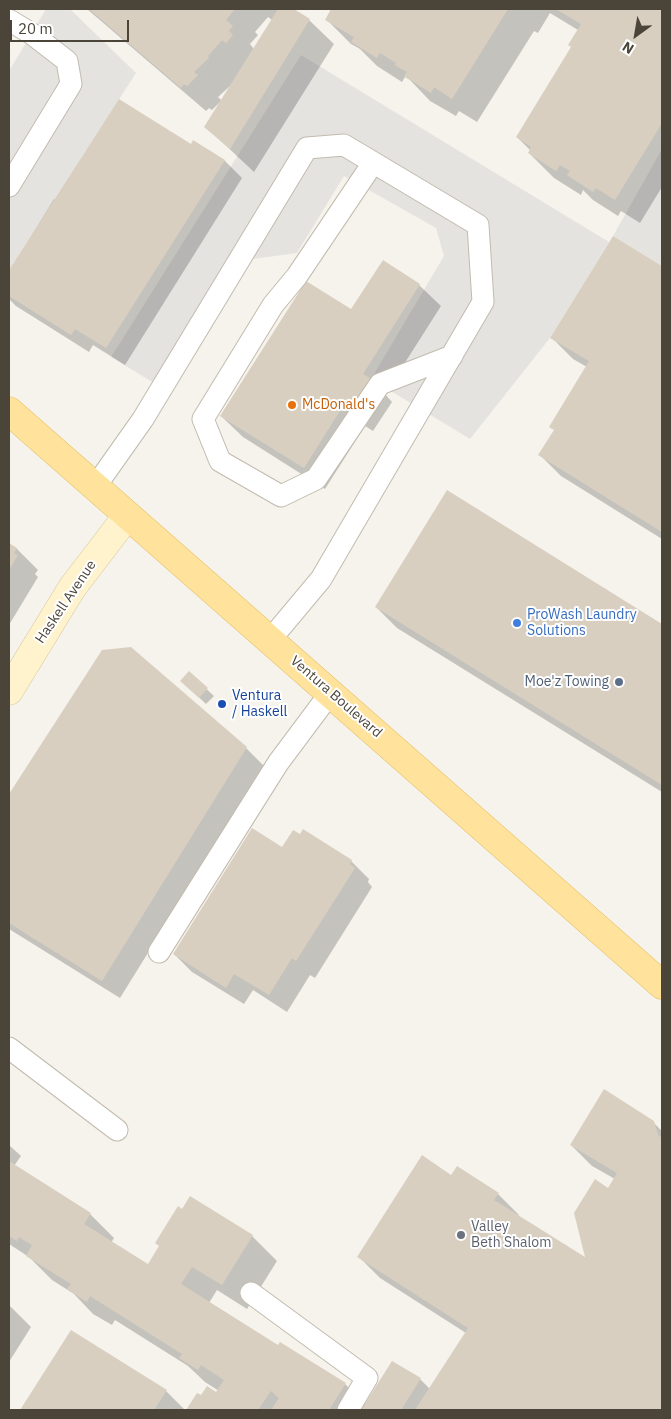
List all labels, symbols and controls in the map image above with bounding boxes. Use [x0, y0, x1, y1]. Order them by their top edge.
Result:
scale bar [12, 10, 131, 42]
north arrow [611, 10, 661, 60]
text: 20 m [18, 19, 53, 38]
text: N [619, 37, 637, 58]
place label: McDonald's [302, 397, 375, 413]
marker: McDonald's [286, 399, 298, 411]
street label: Haskell Avenue [32, 557, 100, 647]
place label: ProWash Laundry Solutions [527, 607, 637, 640]
marker: ProWash Laundry Solutions [511, 617, 523, 629]
street label: Ventura Boulevard [287, 653, 385, 741]
place label: Moe'z Towing [525, 674, 609, 690]
marker: Moe'z Towing [613, 676, 625, 688]
place label: Ventura / Haskell [232, 688, 287, 720]
marker: Ventura / Haskell [216, 698, 228, 710]
place label: Valley Beth Shalom [471, 1219, 551, 1252]
marker: Valley Beth Shalom [455, 1229, 467, 1241]

